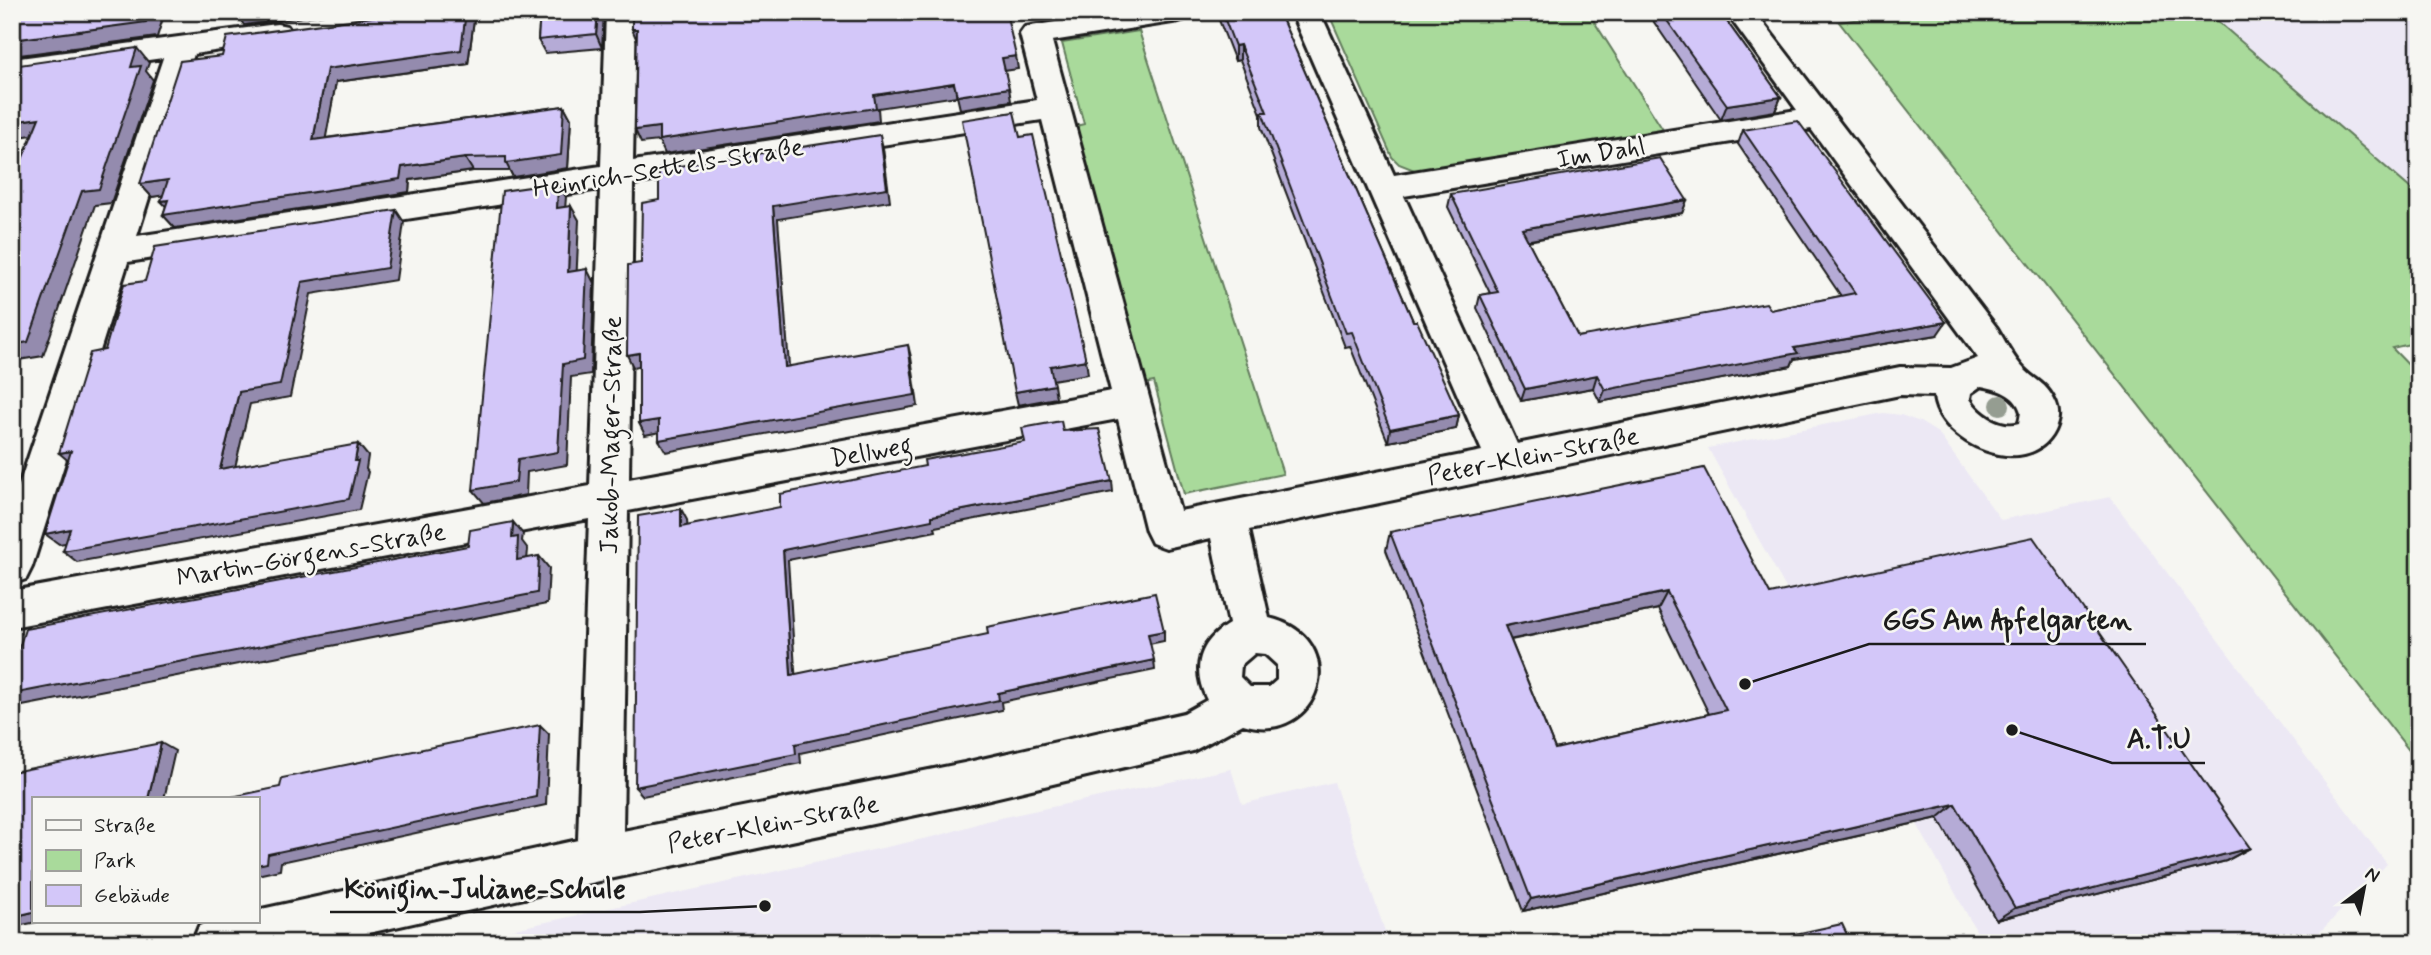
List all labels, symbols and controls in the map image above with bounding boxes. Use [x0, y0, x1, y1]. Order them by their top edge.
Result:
street label: Im Dahl [1555, 130, 1648, 178]
street label: Heinrich-Settels-Straße [530, 131, 806, 207]
street label: Jakob-Mager-Straße [593, 315, 634, 555]
street label: Peter-Klein-Straße [1425, 420, 1642, 494]
street label: Dellweg [828, 429, 916, 480]
street label: Martin-Görgens-Straße [174, 516, 449, 599]
callout: GGS Am Apfelgarten [1869, 595, 2146, 644]
text: GGS Am Apfelgarten [1882, 603, 2133, 643]
callout: A.T.U [2112, 714, 2205, 763]
text: A.T.U [2127, 722, 2191, 759]
street label: Peter-Klein-Straße [665, 788, 882, 862]
legend [32, 797, 259, 923]
text: Straße [94, 812, 156, 840]
text: Park [94, 847, 136, 875]
north arrow [2330, 853, 2400, 923]
text: N [2360, 861, 2384, 889]
callout: Königin-Juliane-Schule [330, 863, 640, 912]
text: Königin-Juliane-Schule [344, 872, 626, 912]
text: Gebäude [94, 882, 170, 910]

